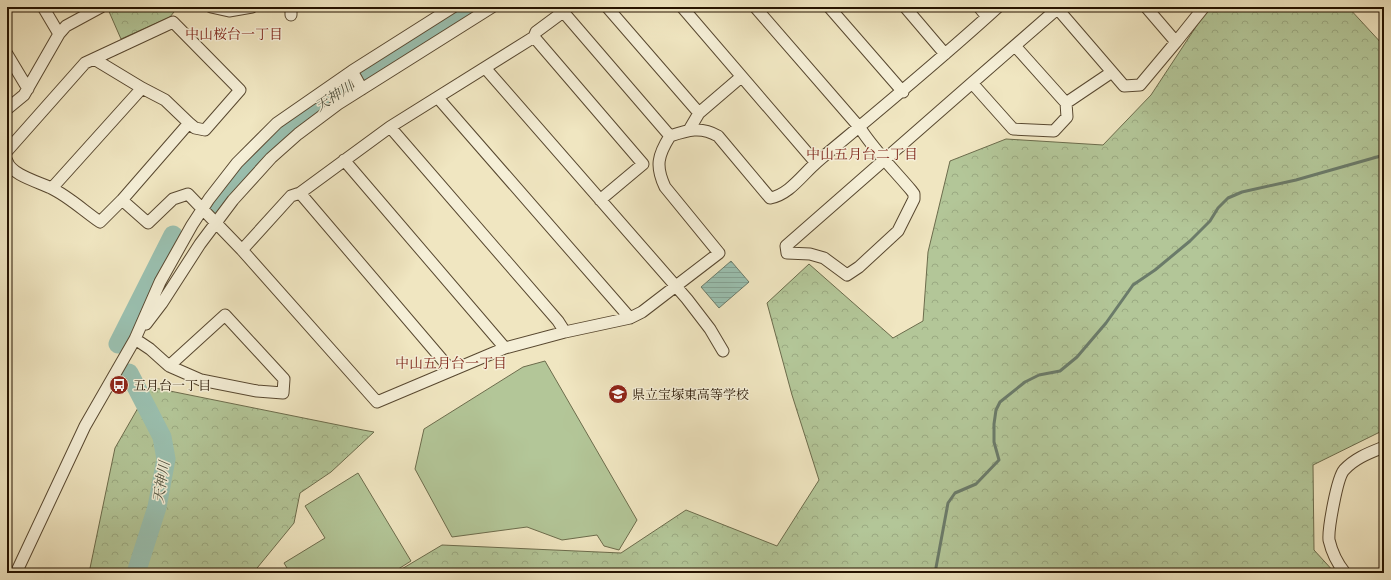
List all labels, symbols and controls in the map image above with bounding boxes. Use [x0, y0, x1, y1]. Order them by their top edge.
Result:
district label: 中山桜台一丁目 [185, 25, 283, 44]
water label: 天神川 [311, 76, 359, 116]
district label: 中山五月台二丁目 [806, 145, 918, 164]
district label: 中山五月台一丁目 [395, 354, 507, 373]
bus stop icon: 五月台一丁目 [108, 374, 130, 396]
place label: 五月台一丁目 [133, 377, 211, 395]
school or university icon: 県立宝塚東高等学校 [607, 383, 629, 405]
place label: 県立宝塚東高等学校 [632, 386, 749, 404]
water label: 天神川 [149, 458, 174, 504]

